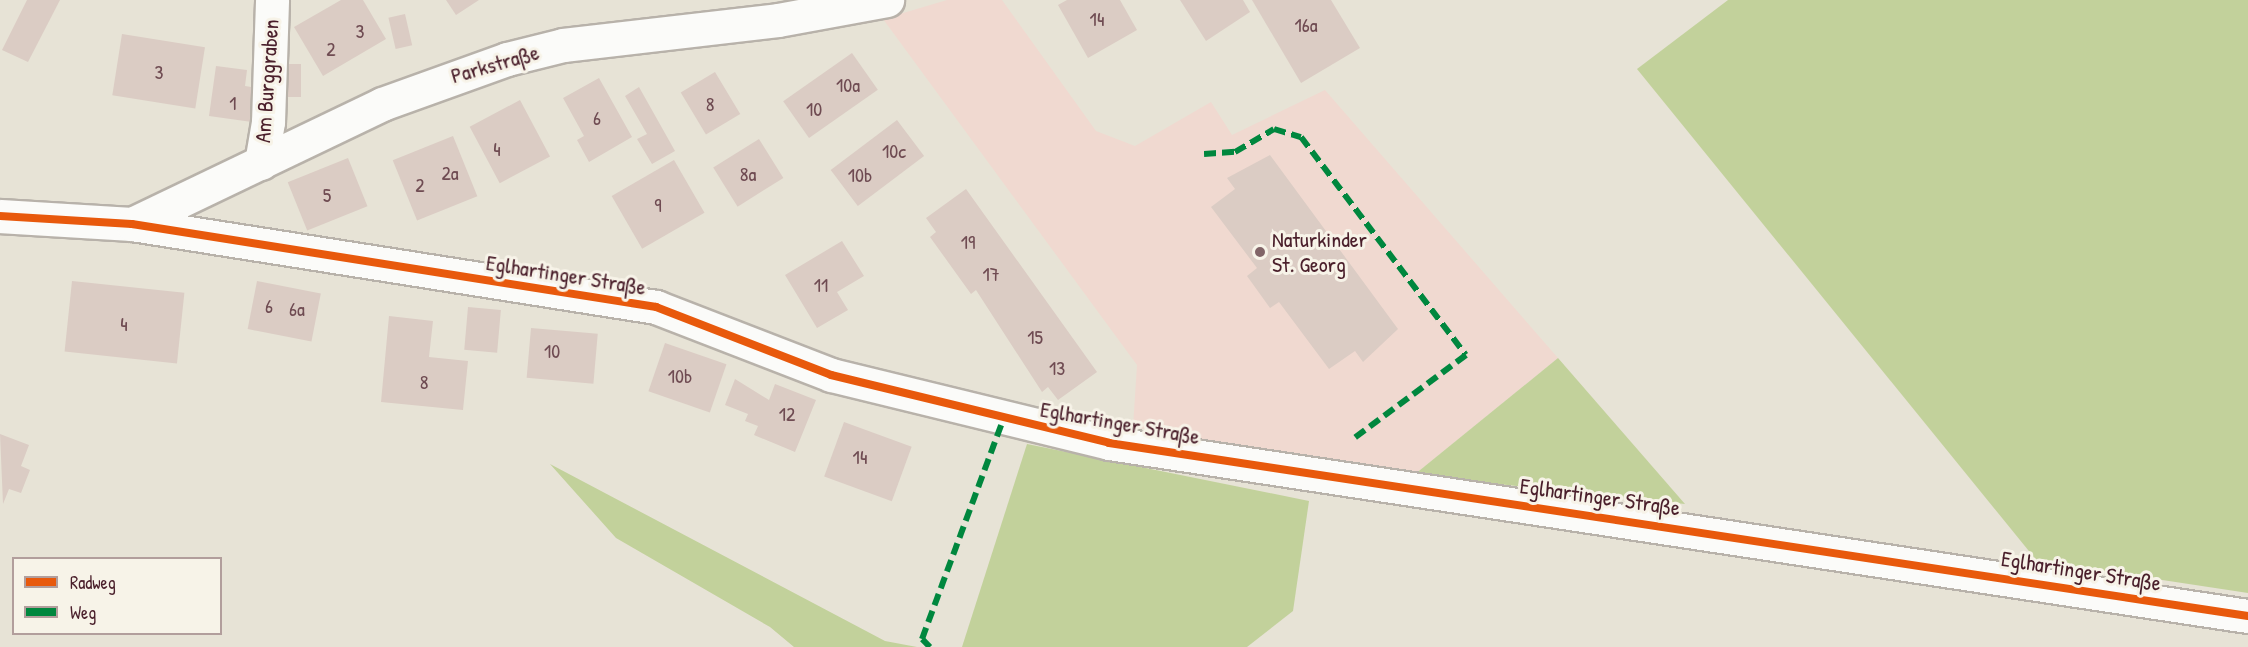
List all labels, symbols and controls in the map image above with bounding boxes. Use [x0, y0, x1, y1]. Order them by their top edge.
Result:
house number: 14 [1090, 6, 1104, 30]
house number: 16a [1294, 12, 1318, 36]
street label: Am Burggraben [250, 18, 284, 144]
house number: 3 [356, 18, 364, 42]
house number: 2 [326, 36, 336, 60]
street label: Parkstraße [448, 39, 542, 89]
house number: 3 [155, 59, 163, 83]
house number: 10a [836, 72, 860, 96]
house number: 1 [229, 90, 237, 114]
house number: 8 [706, 91, 714, 115]
house number: 10 [806, 96, 822, 120]
house number: 6 [593, 105, 601, 129]
house number: 4 [493, 136, 501, 160]
house number: 10c [882, 138, 906, 162]
house number: 2a [441, 160, 459, 184]
house number: 8a [740, 161, 756, 185]
house number: 10b [848, 162, 872, 186]
house number: 2 [415, 172, 425, 196]
house number: 5 [323, 182, 331, 206]
house number: 9 [654, 192, 662, 216]
place label: Naturkinder St. Georg [1272, 226, 1367, 278]
house number: 19 [961, 229, 975, 253]
marker: Naturkinder St. Georg [1253, 245, 1267, 259]
street label: Eglhartinger Straße [484, 249, 648, 301]
house number: 17 [982, 261, 1000, 285]
house number: 11 [814, 272, 828, 296]
house number: 6 [265, 293, 273, 317]
house number: 6a [289, 296, 305, 320]
house number: 4 [120, 311, 128, 335]
house number: 15 [1027, 324, 1043, 348]
house number: 10 [544, 338, 560, 362]
house number: 13 [1049, 355, 1065, 379]
house number: 10b [668, 363, 692, 387]
house number: 8 [420, 369, 428, 393]
street label: Eglhartinger Straße [1038, 396, 1202, 450]
house number: 12 [779, 401, 795, 425]
house number: 14 [853, 444, 867, 468]
street label: Eglhartinger Straße [1518, 473, 1682, 521]
street label: Eglhartinger Straße [1999, 545, 2163, 597]
legend [12, 557, 222, 635]
text: Radweg [70, 570, 116, 595]
text: Weg [70, 600, 96, 625]

